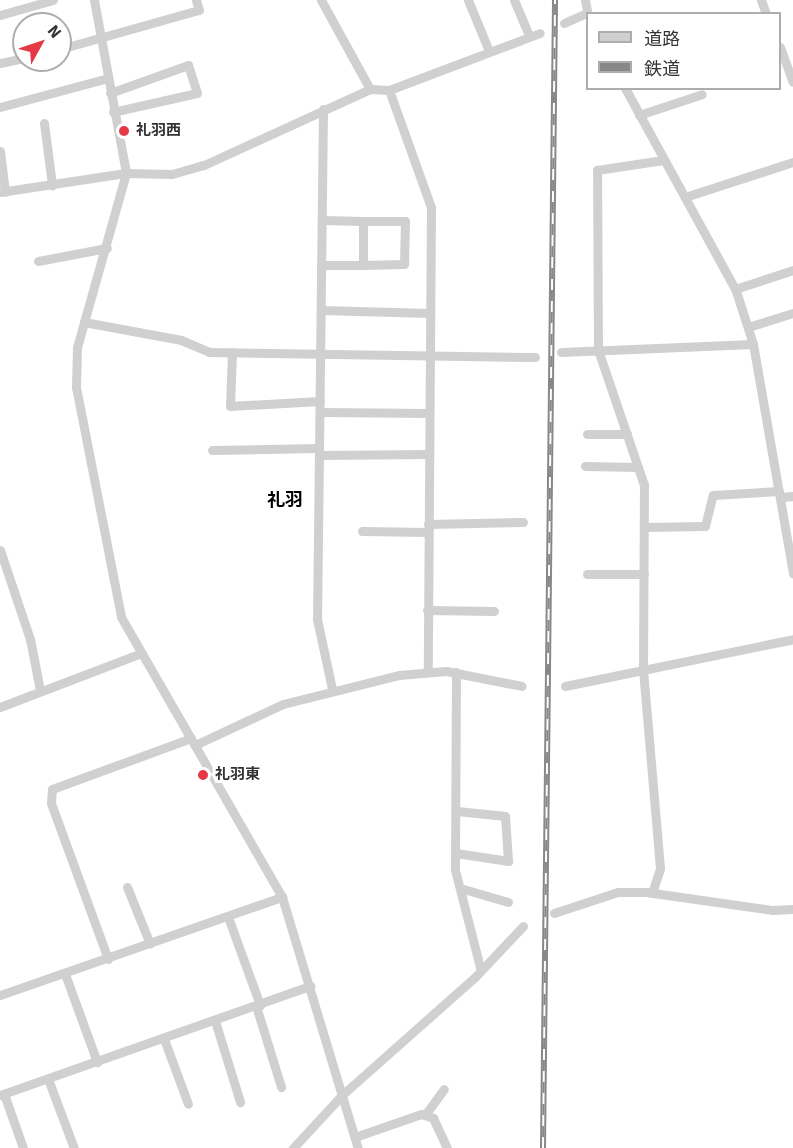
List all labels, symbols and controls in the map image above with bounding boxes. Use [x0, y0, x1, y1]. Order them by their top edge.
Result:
north arrow [12, 12, 72, 72]
legend [586, 12, 781, 90]
text: N [43, 21, 65, 42]
text: 道路 [644, 28, 680, 50]
text: 鉄道 [644, 58, 680, 80]
place label: 礼羽西 [136, 122, 181, 140]
marker: 礼羽西 [117, 124, 131, 138]
district label: 礼羽 [267, 489, 303, 511]
place label: 礼羽東 [215, 766, 260, 784]
marker: 礼羽東 [196, 768, 210, 782]

